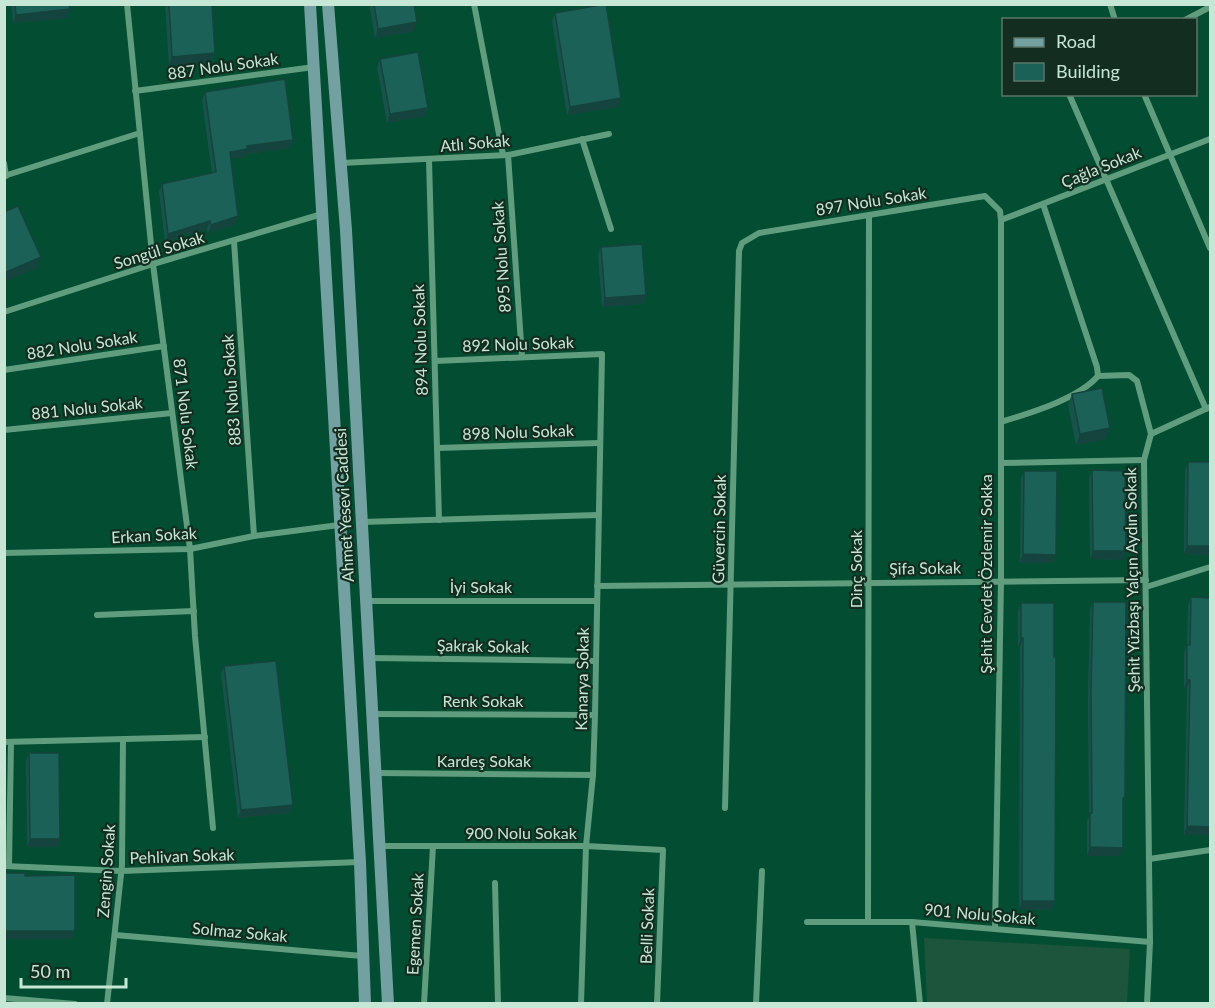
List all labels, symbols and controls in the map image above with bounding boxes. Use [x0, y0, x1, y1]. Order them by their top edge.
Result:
legend [1002, 18, 1197, 96]
text: Road [1056, 30, 1096, 52]
street label: 887 Nolu Sokak [166, 48, 280, 83]
text: Building [1056, 60, 1120, 82]
street label: Atlı Sokak [439, 130, 511, 155]
street label: Çağla Sokak [1058, 142, 1144, 191]
street label: 897 Nolu Sokak [814, 182, 928, 219]
street label: 895 Nolu Sokak [487, 200, 514, 313]
street label: Songül Sokak [111, 226, 207, 272]
street label: 894 Nolu Sokak [408, 283, 431, 396]
street label: 882 Nolu Sokak [25, 326, 139, 363]
street label: 892 Nolu Sokak [462, 332, 575, 355]
street label: 883 Nolu Sokak [217, 333, 244, 446]
street label: 871 Nolu Sokak [170, 357, 203, 471]
street label: 881 Nolu Sokak [30, 392, 144, 423]
street label: 898 Nolu Sokak [462, 420, 575, 443]
street label: Ahmet Yesevi Caddesi [330, 427, 357, 583]
street label: Şehit Yüzbaşı Yalçın Aydın Sokak [1120, 467, 1143, 693]
street label: Güvercin Sokak [708, 474, 729, 584]
street label: Şehit Cevdet Özdemir Sokka [976, 474, 995, 674]
street label: Erkan Sokak [111, 523, 198, 546]
street label: Dinç Sokak [846, 529, 865, 608]
street label: Şifa Sokak [889, 557, 962, 578]
street label: İyi Sokak [450, 577, 513, 596]
street label: Kanarya Sokak [571, 626, 592, 731]
street label: Şakrak Sokak [437, 635, 530, 656]
street label: Renk Sokak [442, 691, 524, 710]
street label: Kardeş Sokak [437, 751, 532, 770]
street label: Zengin Sokak [93, 823, 118, 918]
street label: 900 Nolu Sokak [465, 823, 578, 842]
street label: Pehlivan Sokak [129, 844, 236, 867]
street label: Egemen Sokak [402, 872, 427, 976]
street label: Belli Sokak [636, 887, 657, 964]
street label: 901 Nolu Sokak [924, 899, 1037, 928]
street label: Solmaz Sokak [191, 918, 289, 945]
scale bar [21, 951, 126, 989]
text: 50 m [30, 960, 70, 982]

